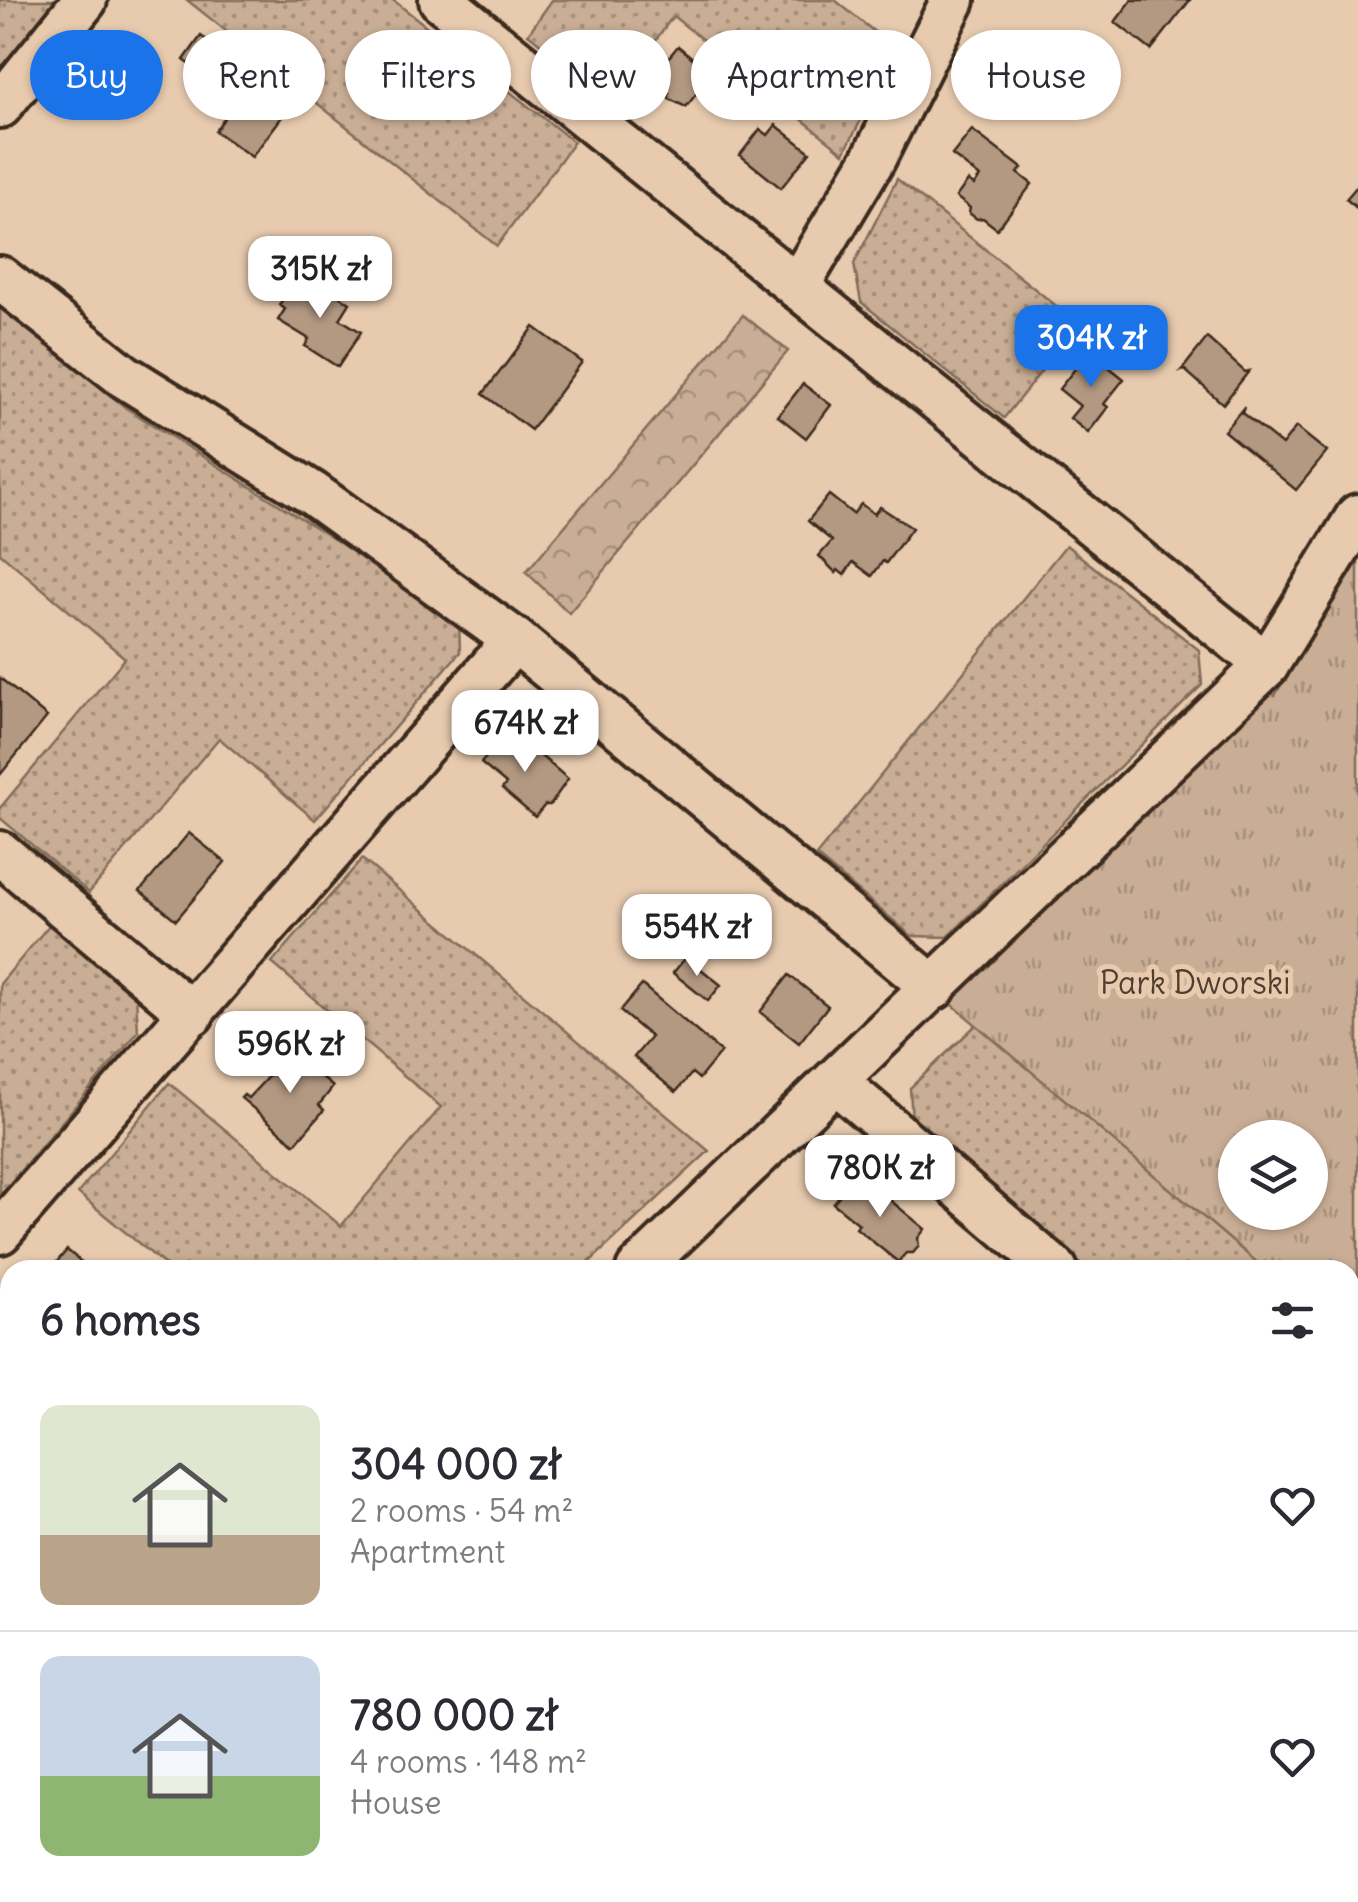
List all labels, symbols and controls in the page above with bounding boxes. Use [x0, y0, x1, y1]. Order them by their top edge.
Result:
chip: Buy [30, 30, 163, 120]
chip: Rent [183, 30, 325, 120]
chip: Filters [345, 30, 511, 120]
chip: New [531, 30, 671, 120]
chip: Apartment [691, 30, 931, 120]
chip: House [951, 30, 1121, 120]
pin: 315K zł [228, 236, 412, 321]
text: 315K zł [270, 248, 370, 289]
pin: 304K zł [999, 305, 1183, 390]
text: 304K zł [1037, 317, 1145, 358]
pin: 674K zł [433, 690, 617, 775]
text: 674K zł [474, 702, 576, 743]
pin: 554K zł [605, 894, 789, 979]
text: 554K zł [644, 906, 750, 947]
park label: Park Dworski [1100, 962, 1290, 1003]
pin: 596K zł [198, 1011, 382, 1096]
text: 596K zł [237, 1023, 343, 1064]
map controls [1218, 1120, 1328, 1230]
button: layers [1218, 1120, 1328, 1230]
pin: 780K zł [788, 1135, 972, 1220]
text: 780K zł [827, 1147, 933, 1188]
icon: filters [1265, 1293, 1320, 1348]
text: 6 homes [40, 1294, 201, 1346]
text: 304 000 zł [350, 1438, 560, 1490]
icon: home [120, 1445, 240, 1565]
icon: heart [1265, 1478, 1320, 1533]
text: 2 rooms · 54 m² [350, 1490, 573, 1531]
text: Apartment [350, 1531, 505, 1572]
text: 780 000 zł [350, 1689, 556, 1741]
icon: home [120, 1696, 240, 1816]
icon: heart [1265, 1729, 1320, 1784]
text: 4 rooms · 148 m² [350, 1741, 587, 1782]
text: House [350, 1782, 441, 1823]

